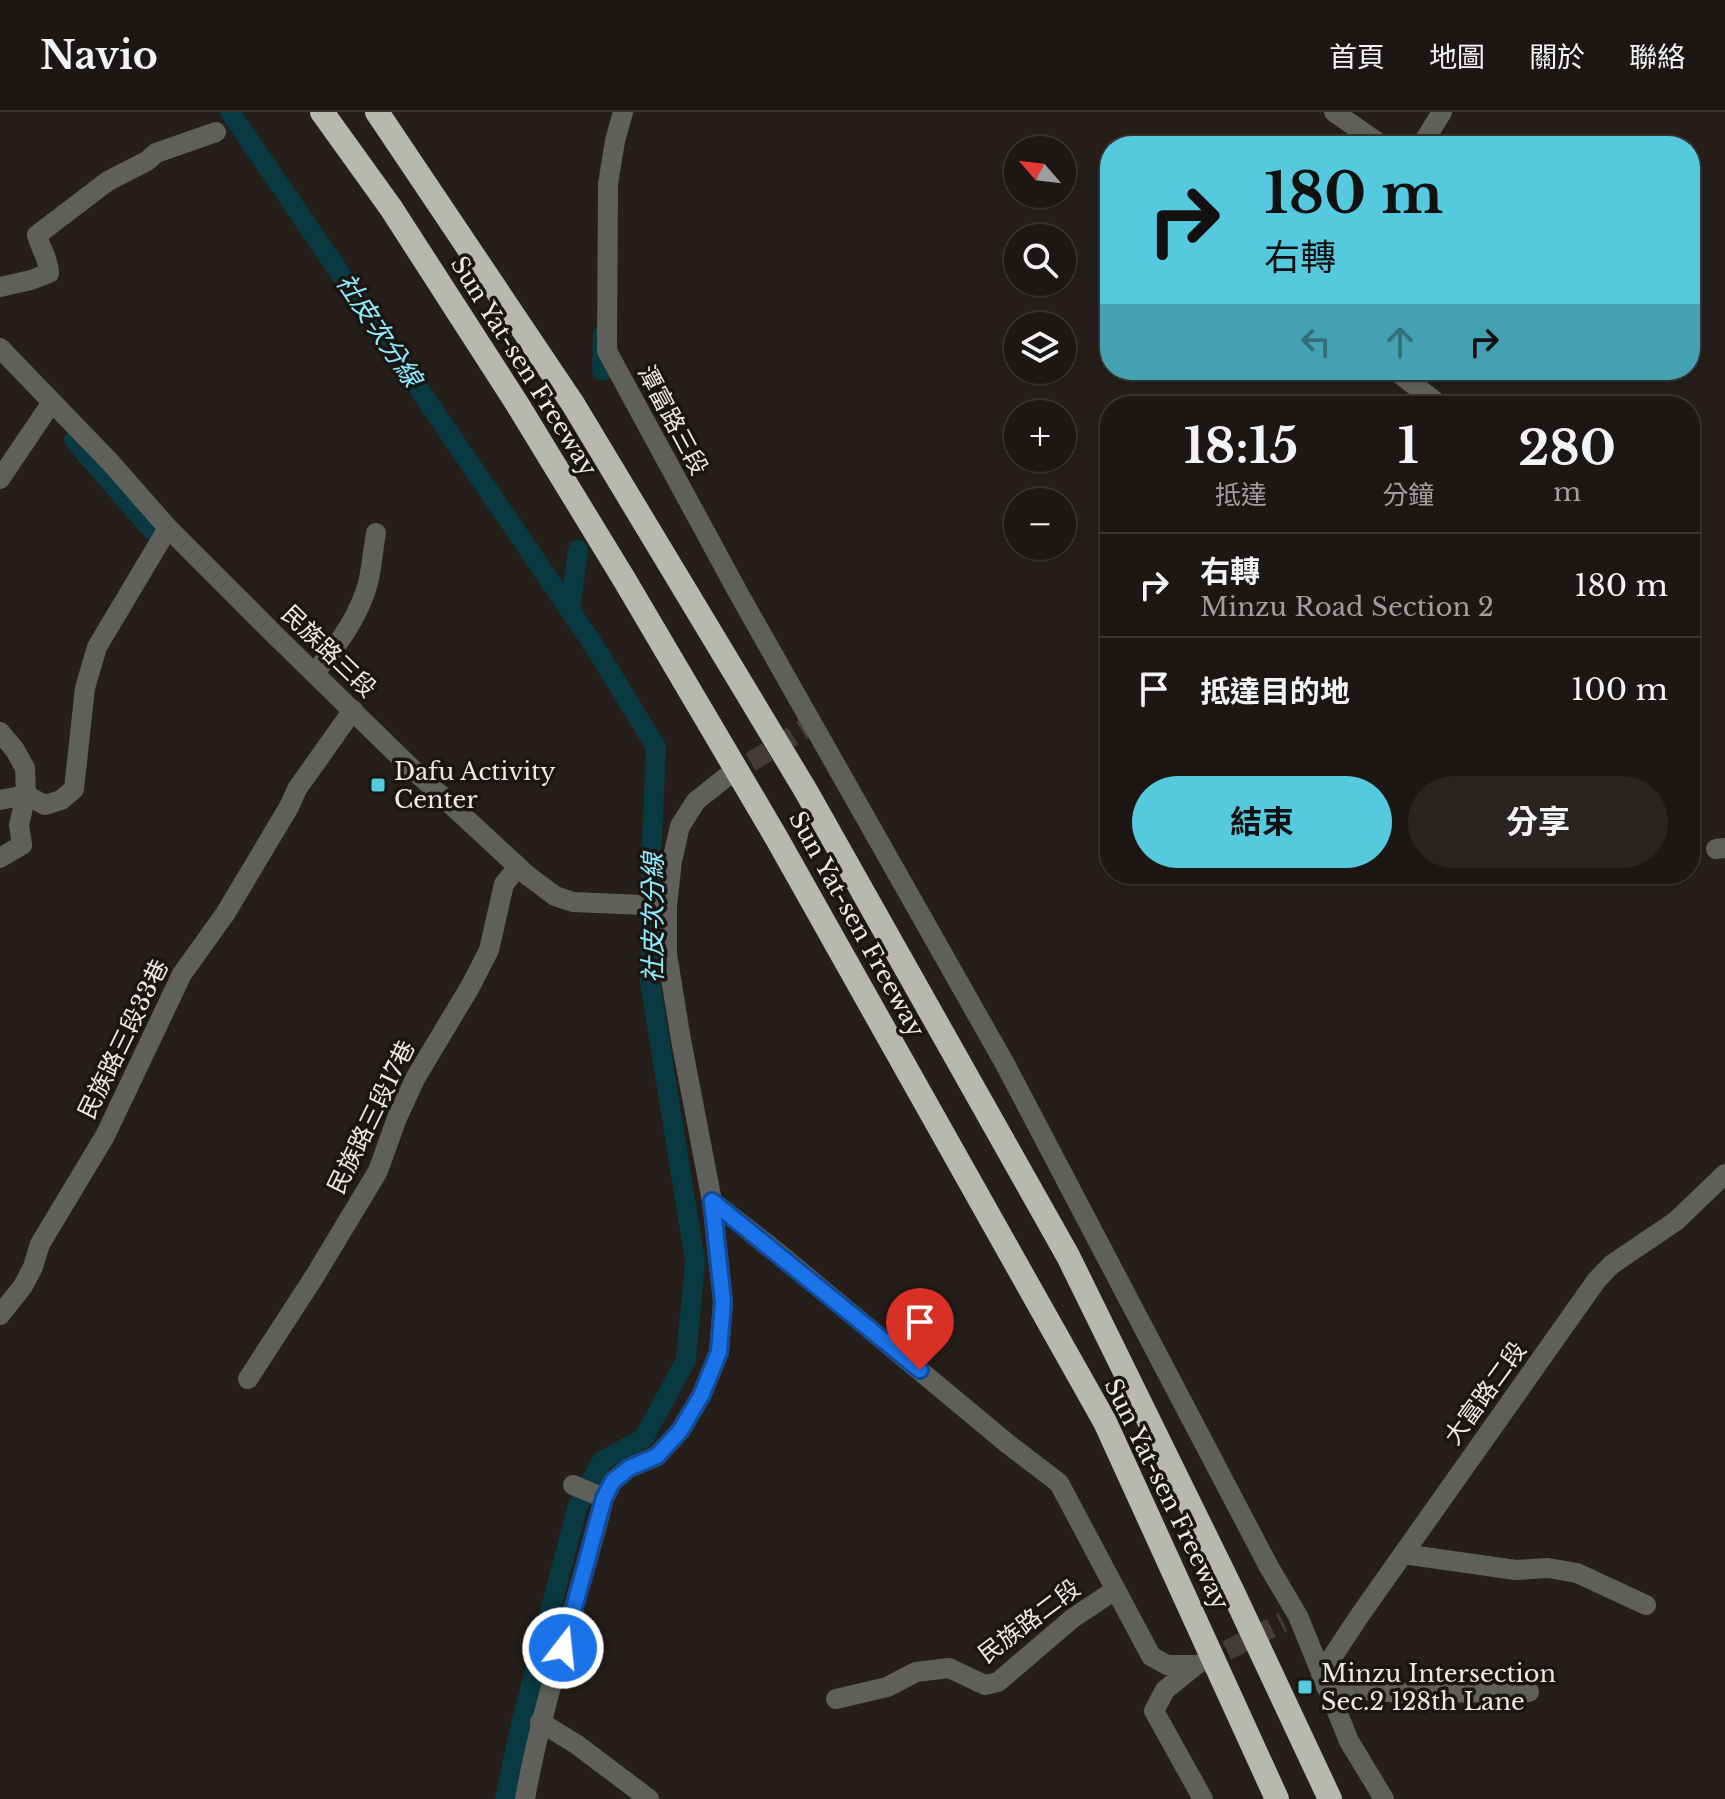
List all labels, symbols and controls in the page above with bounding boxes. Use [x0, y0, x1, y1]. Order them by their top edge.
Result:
text: Navio [40, 32, 158, 79]
text: 首頁 [1329, 40, 1385, 75]
text: 地圖 [1429, 40, 1485, 75]
text: 關於 [1529, 40, 1585, 75]
text: 聯絡 [1629, 40, 1685, 75]
north arrow [1004, 136, 1076, 208]
map controls [1004, 136, 1076, 560]
text: 180 m [1264, 159, 1443, 228]
icon: right [1132, 168, 1236, 272]
button: search [1004, 224, 1076, 296]
text: 右轉 [1264, 235, 1336, 280]
street label: Sun Yat-sen Freeway [445, 251, 604, 482]
water label: 社皮次分線 [329, 267, 430, 395]
button: layers [1004, 312, 1076, 384]
icon: left [1294, 320, 1338, 364]
icon: ahead [1378, 320, 1422, 364]
icon: right [1462, 320, 1506, 364]
street label: 潭富路三段 [632, 360, 714, 480]
button: + [1004, 400, 1076, 472]
text: 18:15 [1184, 416, 1298, 476]
text: 1 [1398, 416, 1419, 476]
text: 280 [1518, 418, 1616, 478]
text: m [1553, 476, 1581, 508]
text: 抵達 [1215, 479, 1267, 511]
text: 分鐘 [1382, 479, 1434, 511]
button: − [1004, 488, 1076, 560]
text: 右轉 [1200, 553, 1260, 590]
icon: right [1132, 563, 1176, 607]
text: 180 m [1574, 567, 1668, 604]
text: Minzu Road Section 2 [1200, 591, 1494, 623]
street label: 民族路三段 [276, 599, 382, 703]
icon: arrive [1132, 667, 1176, 711]
text: 100 m [1571, 671, 1668, 708]
text: 抵達目的地 [1200, 673, 1350, 710]
place label: Dafu Activity Center [394, 757, 556, 814]
marker: Dafu Activity Center [369, 776, 387, 794]
button: 結束 [1132, 776, 1392, 868]
button: 分享 [1408, 776, 1668, 868]
street label: Sun Yat-sen Freeway [783, 806, 931, 1042]
water label: 社皮次分線 [637, 850, 669, 983]
street label: 民族路三段33巷 [72, 955, 174, 1123]
street label: 民族路三段17巷 [321, 1036, 421, 1198]
pin [886, 1288, 954, 1370]
icon: arrive [898, 1300, 942, 1344]
street label: 大富路二段 [1438, 1336, 1532, 1450]
street label: Sun Yat-sen Freeway [1098, 1374, 1236, 1615]
street label: 民族路二段 [972, 1573, 1086, 1669]
position arrow [521, 1606, 605, 1690]
place label: Minzu Intersection Sec.2 128th Lane [1321, 1659, 1556, 1716]
marker: Minzu Intersection Sec.2 128th Lane [1296, 1678, 1314, 1696]

